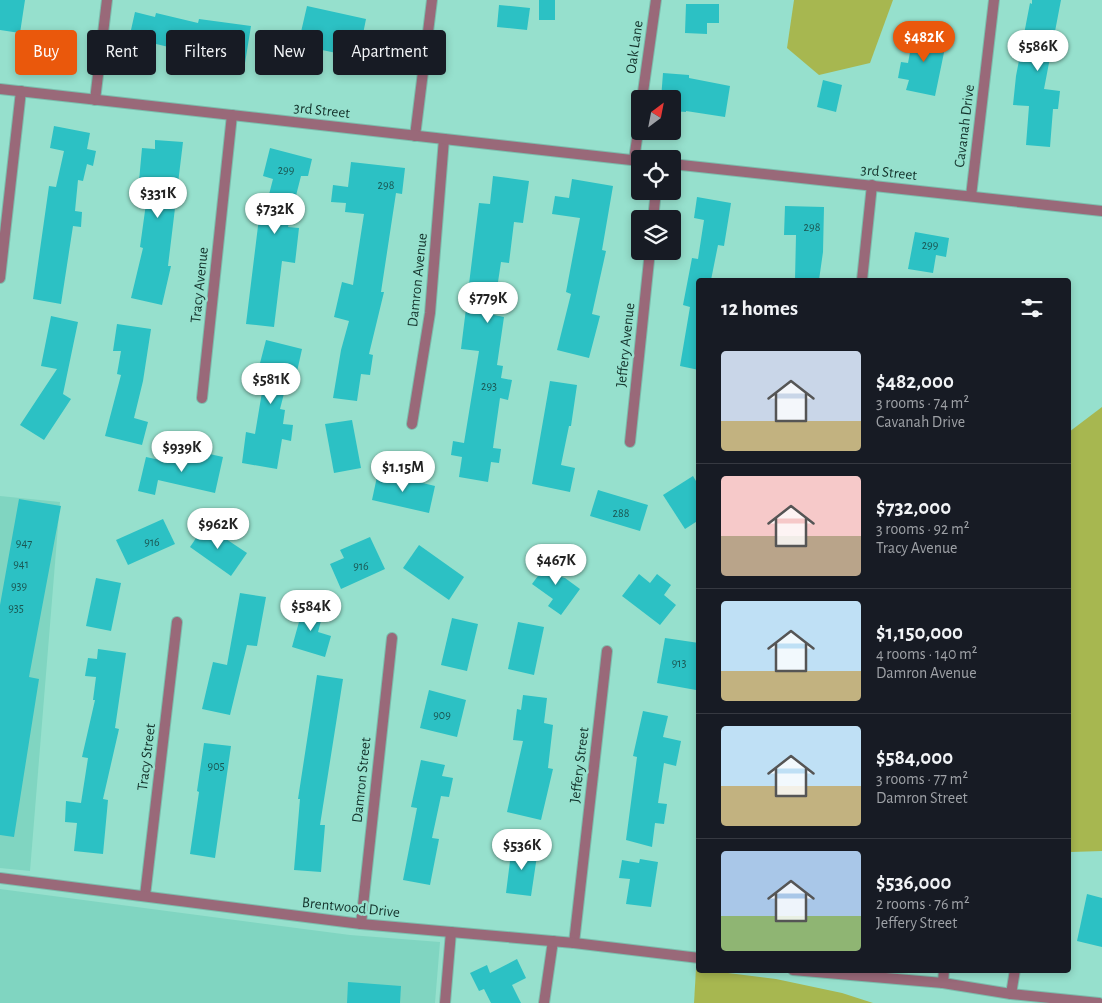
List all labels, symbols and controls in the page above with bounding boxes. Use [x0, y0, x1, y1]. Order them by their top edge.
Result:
street label: Oak Lane [623, 19, 646, 75]
pin: $482K [889, 20, 959, 63]
text: $482K [904, 29, 944, 45]
chip: Buy [15, 30, 77, 75]
chip: Rent [87, 30, 156, 75]
chip: Filters [166, 30, 245, 75]
chip: New [255, 30, 323, 75]
chip: Apartment [333, 30, 446, 75]
pin: $586K [1003, 30, 1073, 72]
text: $586K [1018, 38, 1058, 54]
street label: Cavanah Drive [952, 84, 977, 168]
north arrow [631, 90, 681, 140]
map controls [631, 90, 681, 260]
street label: 3rd Street [293, 100, 351, 121]
button: locate [631, 150, 681, 200]
street label: 3rd Street [860, 162, 918, 183]
house number: 299 [278, 164, 295, 176]
pin: $331K [123, 176, 193, 219]
house number: 298 [378, 179, 395, 191]
text: $331K [140, 185, 176, 201]
pin: $732K [240, 192, 310, 235]
text: $732K [256, 201, 294, 217]
button: layers [631, 210, 681, 260]
house number: 298 [804, 221, 821, 233]
street label: Damron Avenue [405, 232, 430, 328]
house number: 299 [922, 239, 939, 251]
street label: Tracy Avenue [188, 246, 211, 324]
pin: $779K [453, 282, 523, 324]
text: $779K [469, 290, 507, 306]
icon: filters [1018, 294, 1046, 322]
text: 12 homes [721, 298, 798, 319]
street label: Jeffery Avenue [614, 302, 637, 388]
pin: $581K [236, 362, 306, 405]
text: $581K [252, 371, 290, 387]
icon: home [761, 371, 821, 431]
text: $482,000 [876, 371, 954, 392]
house number: 293 [481, 380, 497, 392]
text: 3 rooms · 74 m² [876, 395, 969, 411]
text: Cavanah Drive [876, 414, 965, 430]
pin: $939K [147, 430, 217, 473]
text: $939K [163, 439, 201, 455]
pin: $1.15M [362, 450, 444, 493]
text: $1.15M [382, 459, 424, 475]
icon: home [761, 496, 821, 556]
text: $732,000 [876, 497, 951, 518]
house number: 288 [613, 507, 630, 519]
pin: $962K [183, 508, 253, 550]
text: $962K [198, 516, 238, 532]
text: 3 rooms · 92 m² [876, 521, 969, 537]
house number: 916 [144, 536, 160, 548]
house number: 947 [16, 537, 32, 549]
text: Tracy Avenue [876, 540, 957, 556]
pin: $467K [521, 544, 591, 586]
text: $467K [536, 552, 576, 568]
house number: 941 [13, 558, 29, 570]
house number: 916 [353, 560, 369, 572]
house number: 939 [11, 580, 27, 592]
pin: $584K [276, 590, 346, 632]
text: $584K [291, 598, 331, 614]
house number: 935 [8, 602, 24, 614]
icon: home [761, 621, 821, 681]
text: $1,150,000 [876, 622, 963, 643]
text: 4 rooms · 140 m² [876, 646, 977, 662]
house number: 913 [672, 657, 686, 669]
text: Damron Avenue [876, 665, 977, 681]
house number: 909 [433, 709, 451, 721]
street label: Tracy Street [135, 722, 158, 792]
street label: Jeffery Street [567, 726, 592, 804]
street label: Damron Street [350, 736, 373, 824]
icon: home [761, 746, 821, 806]
text: $584,000 [876, 747, 953, 768]
house number: 905 [208, 760, 225, 772]
text: 3 rooms · 77 m² [876, 771, 968, 787]
text: Damron Street [876, 790, 968, 806]
pin: $536K [487, 828, 557, 871]
text: $536K [503, 837, 541, 853]
icon: home [761, 871, 821, 931]
text: $536,000 [876, 872, 951, 893]
street label: Brentwood Drive [301, 895, 401, 920]
text: 2 rooms · 76 m² [876, 896, 970, 912]
text: Jeffery Street [876, 915, 957, 931]

